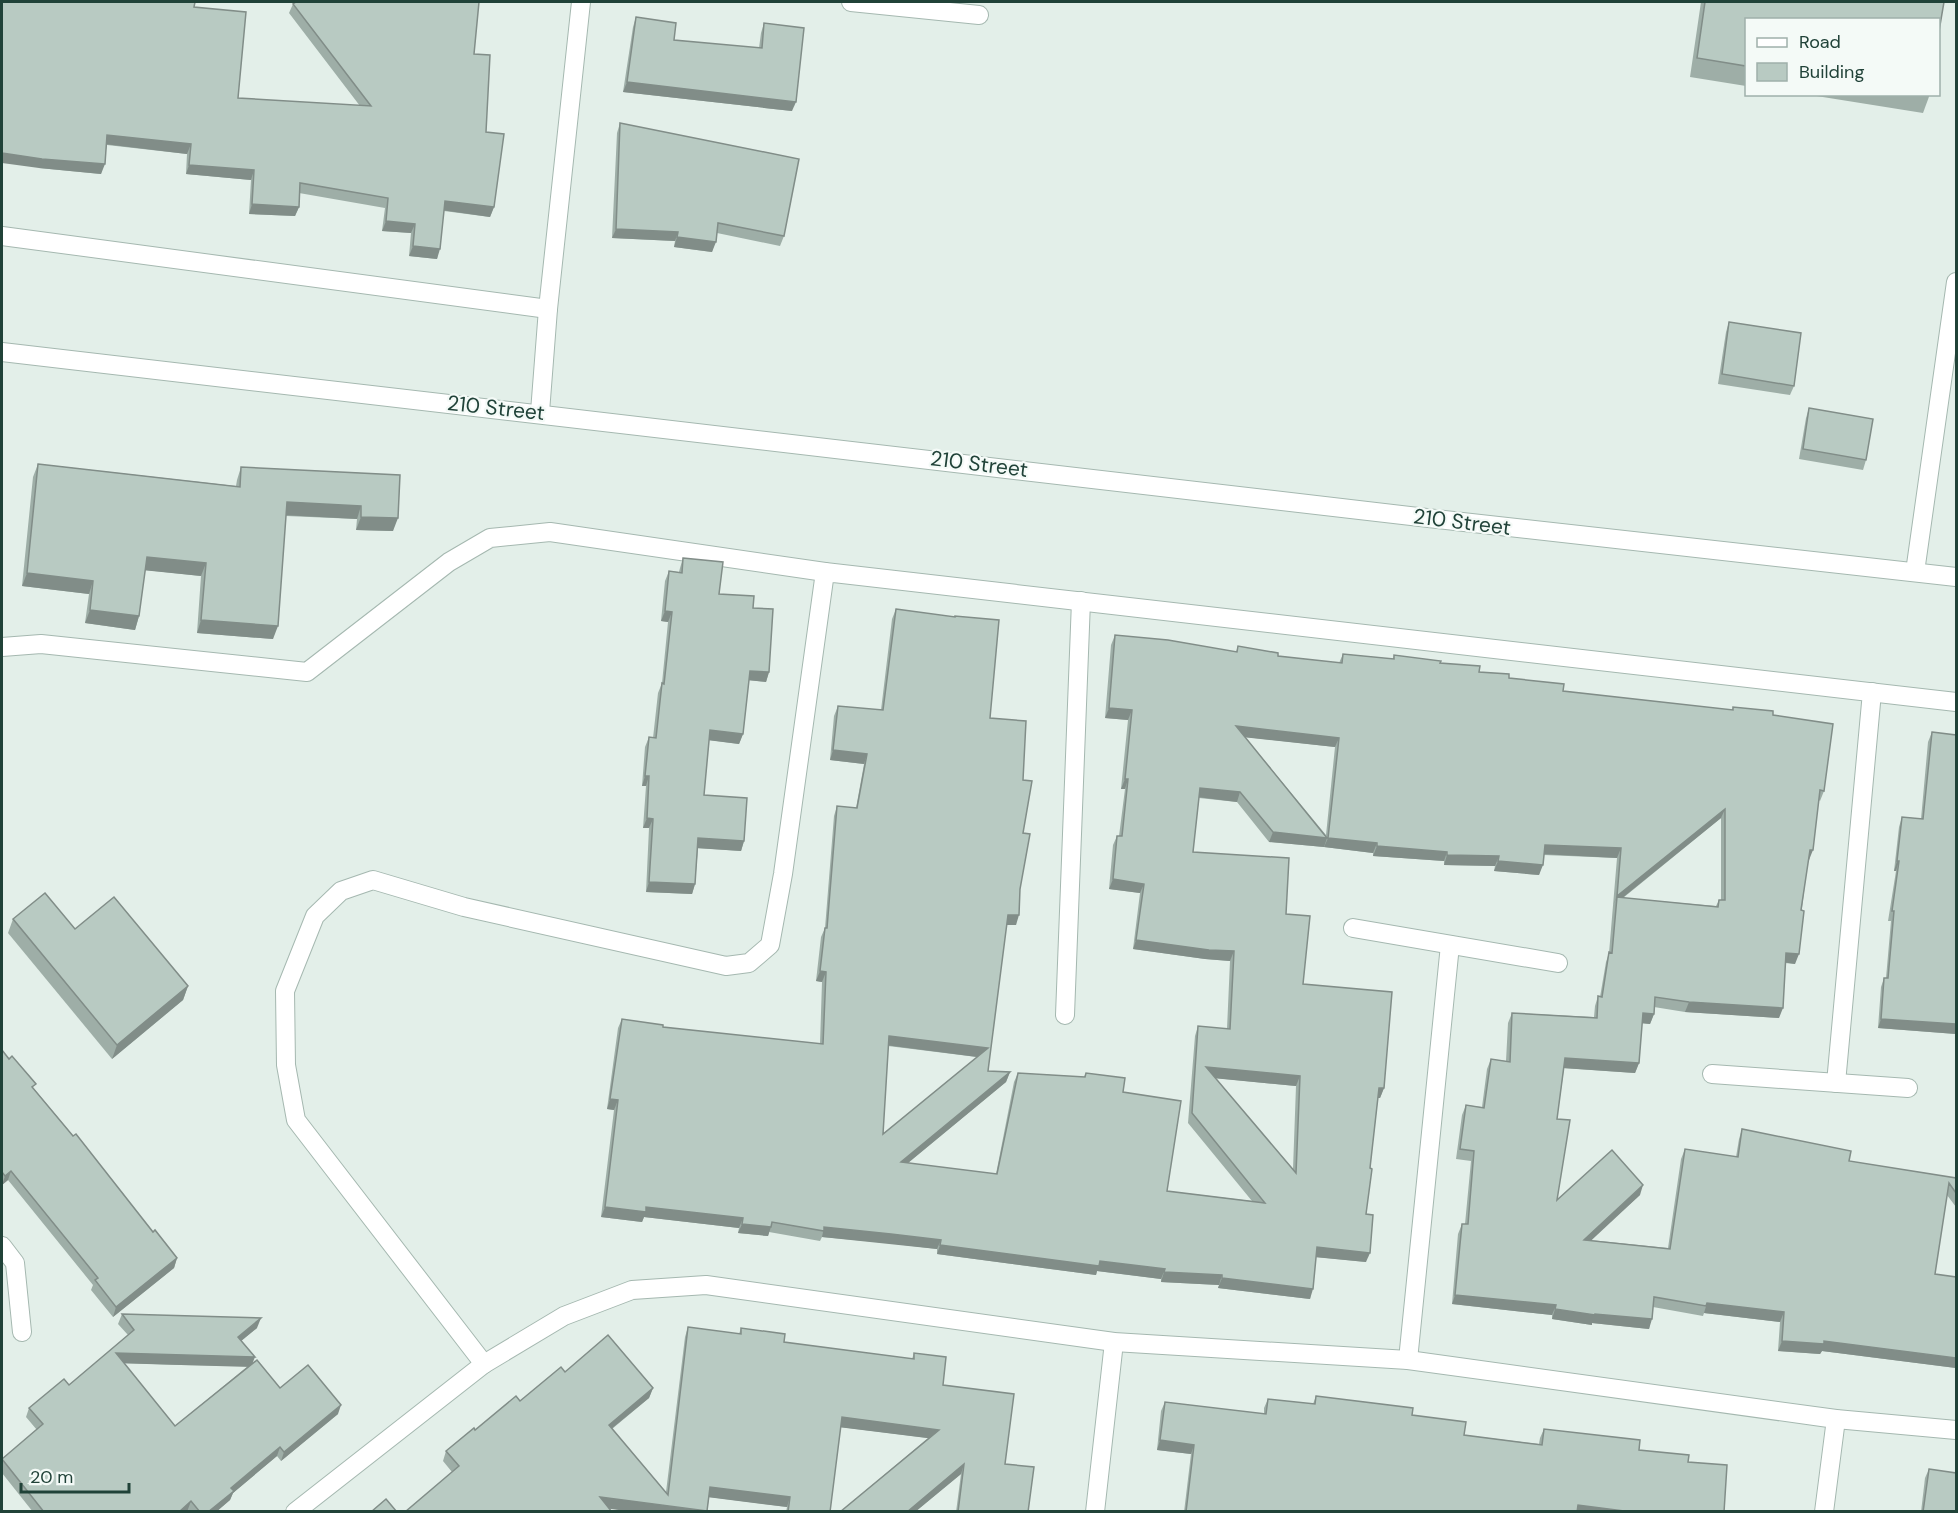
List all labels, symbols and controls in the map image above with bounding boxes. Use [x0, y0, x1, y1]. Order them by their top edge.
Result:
legend [1745, 18, 1940, 96]
text: Road [1799, 30, 1841, 54]
text: Building [1799, 60, 1864, 84]
street label: 210 Street [446, 389, 546, 427]
street label: 210 Street [929, 444, 1029, 484]
street label: 210 Street [1412, 502, 1512, 542]
scale bar [21, 1456, 129, 1494]
text: 20 m [30, 1465, 73, 1489]

